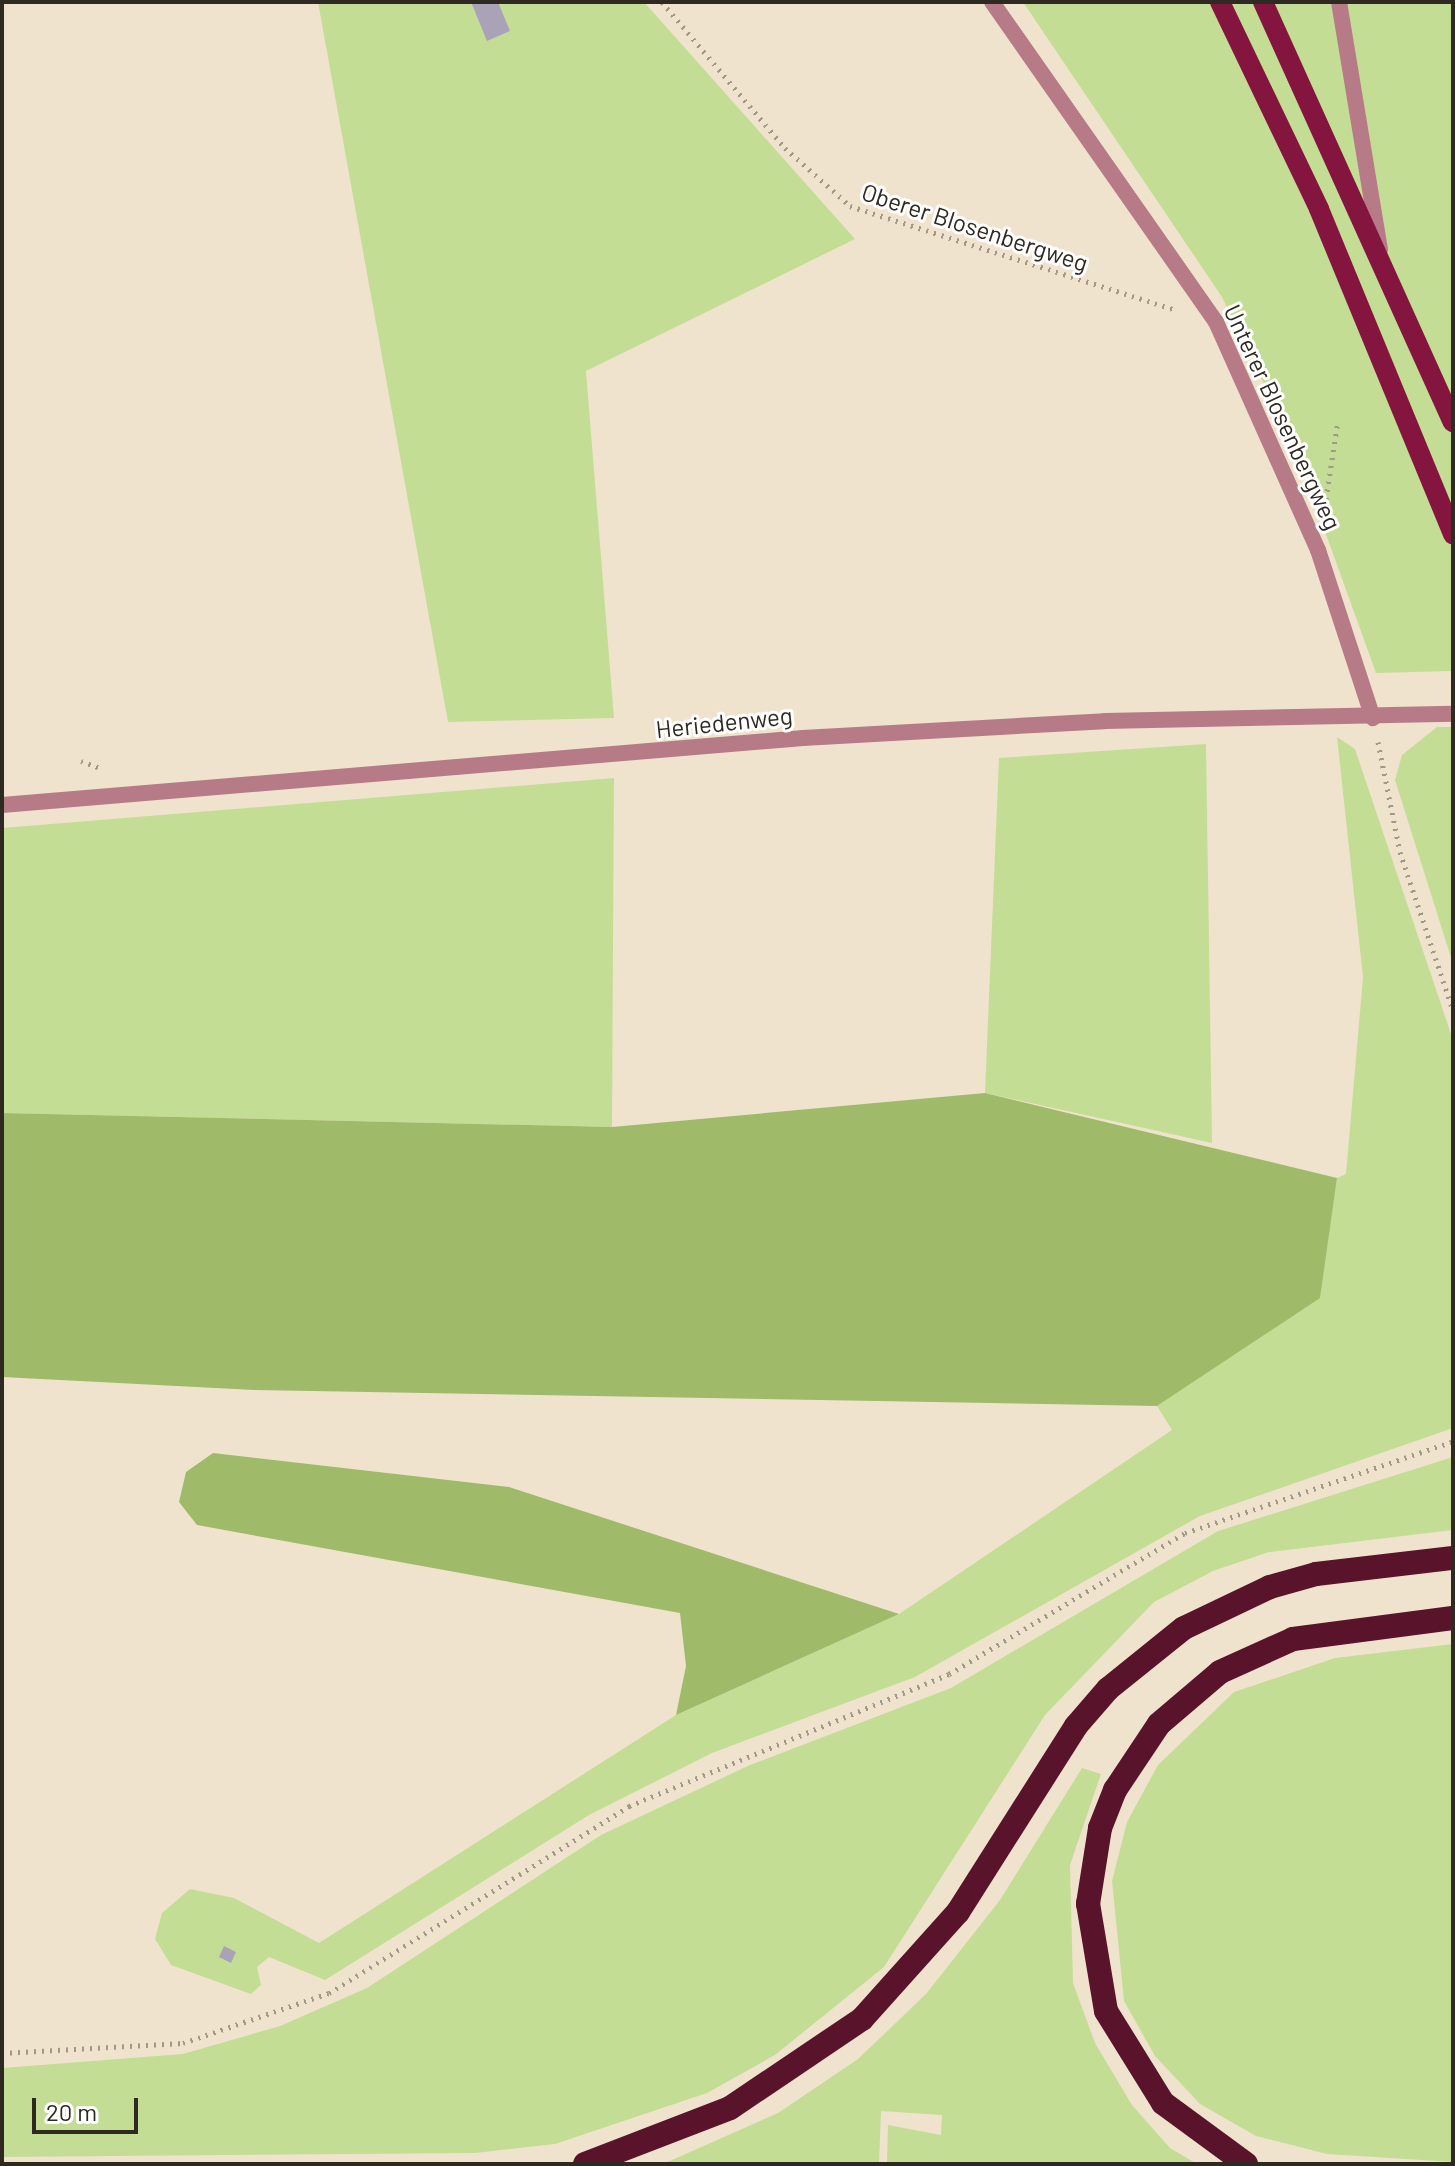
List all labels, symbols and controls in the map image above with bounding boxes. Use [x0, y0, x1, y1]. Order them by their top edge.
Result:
street label: Oberer Blosenbergweg [858, 177, 1092, 277]
street label: Unterer Blosenbergweg [1218, 300, 1348, 534]
street label: Heriedenweg [654, 701, 794, 743]
scale bar [36, 2082, 142, 2132]
text: 20 m [46, 2097, 97, 2126]

